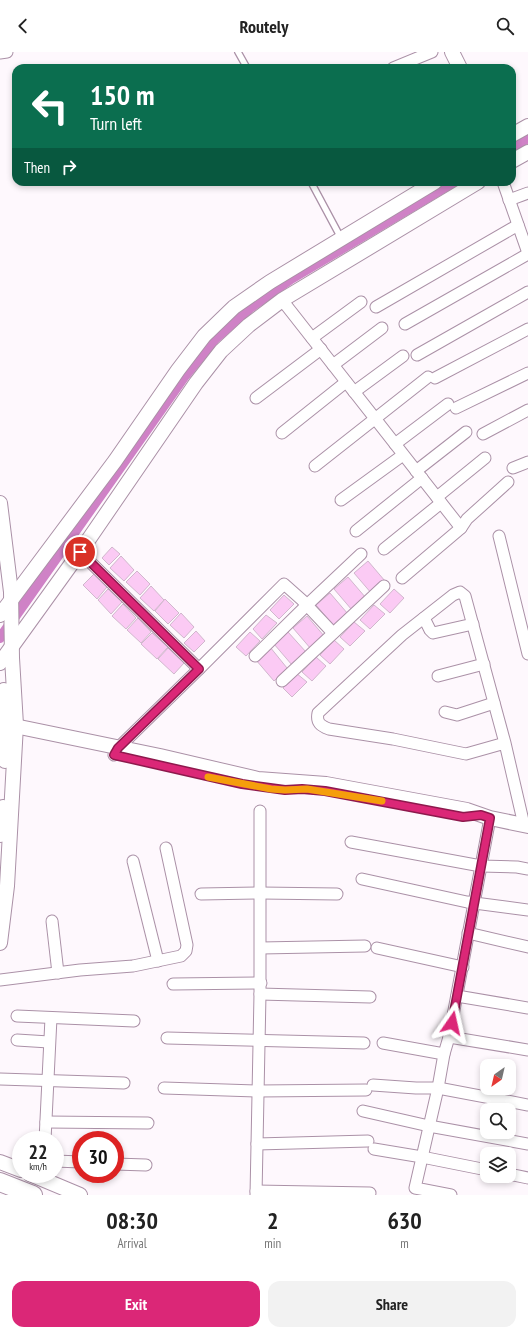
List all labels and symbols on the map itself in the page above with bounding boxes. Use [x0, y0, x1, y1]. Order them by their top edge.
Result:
pin [63, 535, 97, 569]
position arrow [431, 1002, 473, 1044]
north arrow [480, 1059, 516, 1095]
speed limit sign: 30 [72, 1131, 124, 1183]

